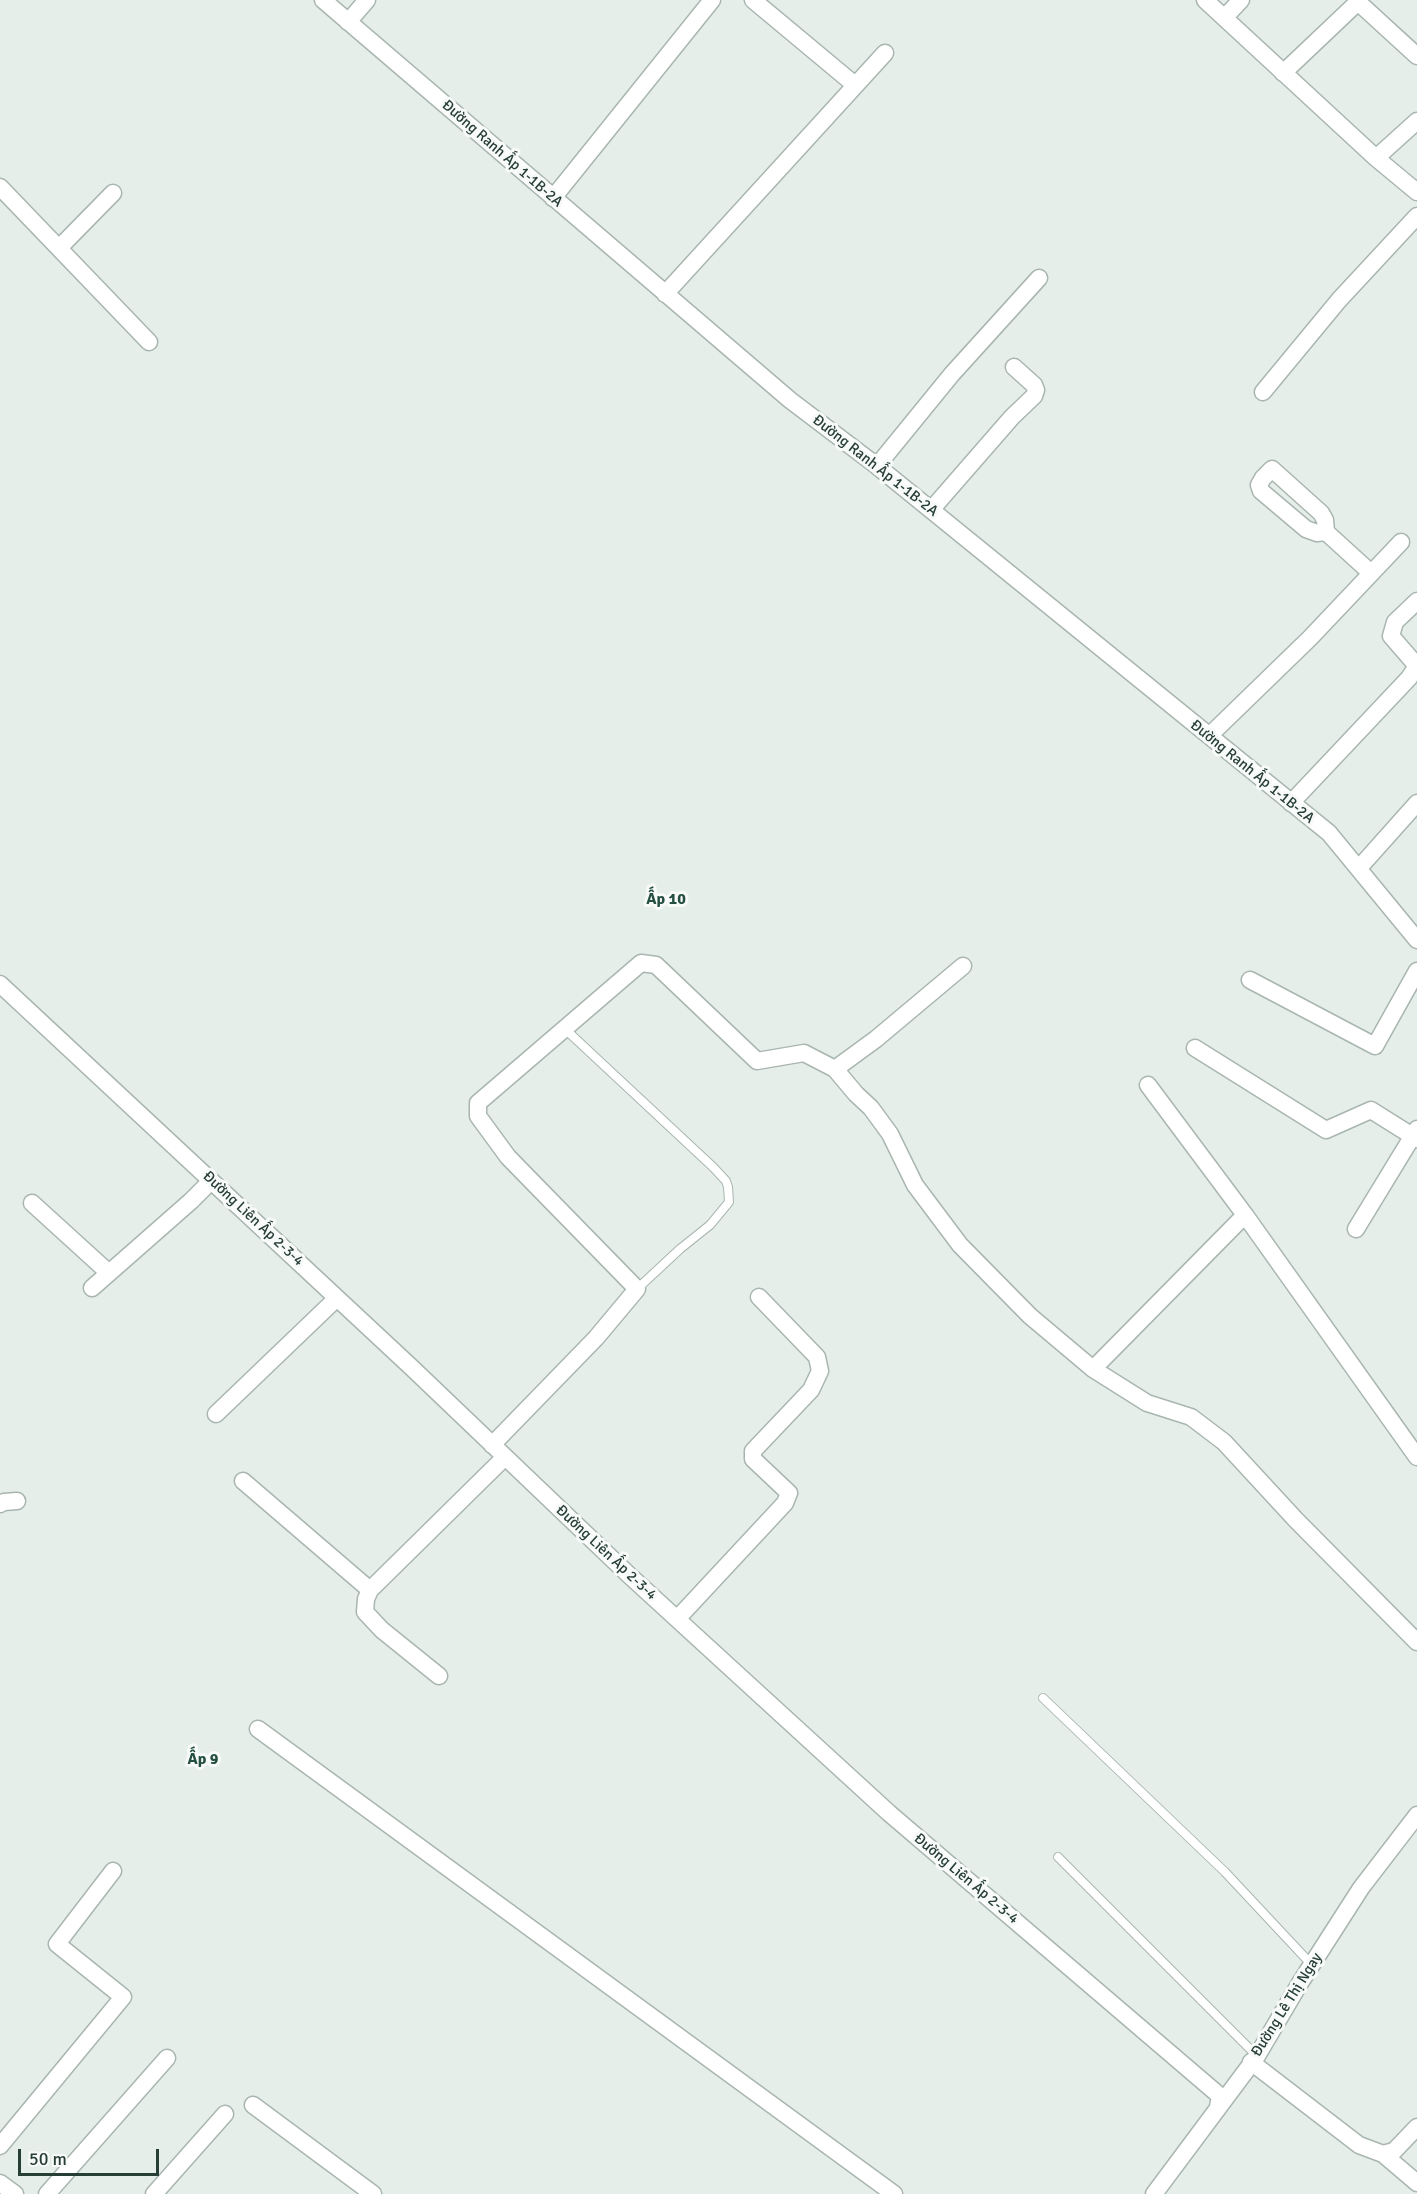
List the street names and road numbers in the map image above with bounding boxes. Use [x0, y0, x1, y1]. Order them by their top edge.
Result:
street label: Đường Ranh Ấp 1-1B-2A [438, 97, 566, 211]
street label: Đường Ranh Ấp 1-1B-2A [809, 411, 941, 521]
street label: Đường Ranh Ấp 1-1B-2A [1186, 716, 1318, 828]
street label: Đường Liên Ấp 2-3-4 [199, 1168, 307, 1270]
street label: Đường Liên Ấp 2-3-4 [552, 1502, 660, 1604]
street label: Đường Liên Ấp 2-3-4 [910, 1830, 1022, 1928]
street label: Đường Lê Thị Ngay [1248, 1950, 1326, 2060]

